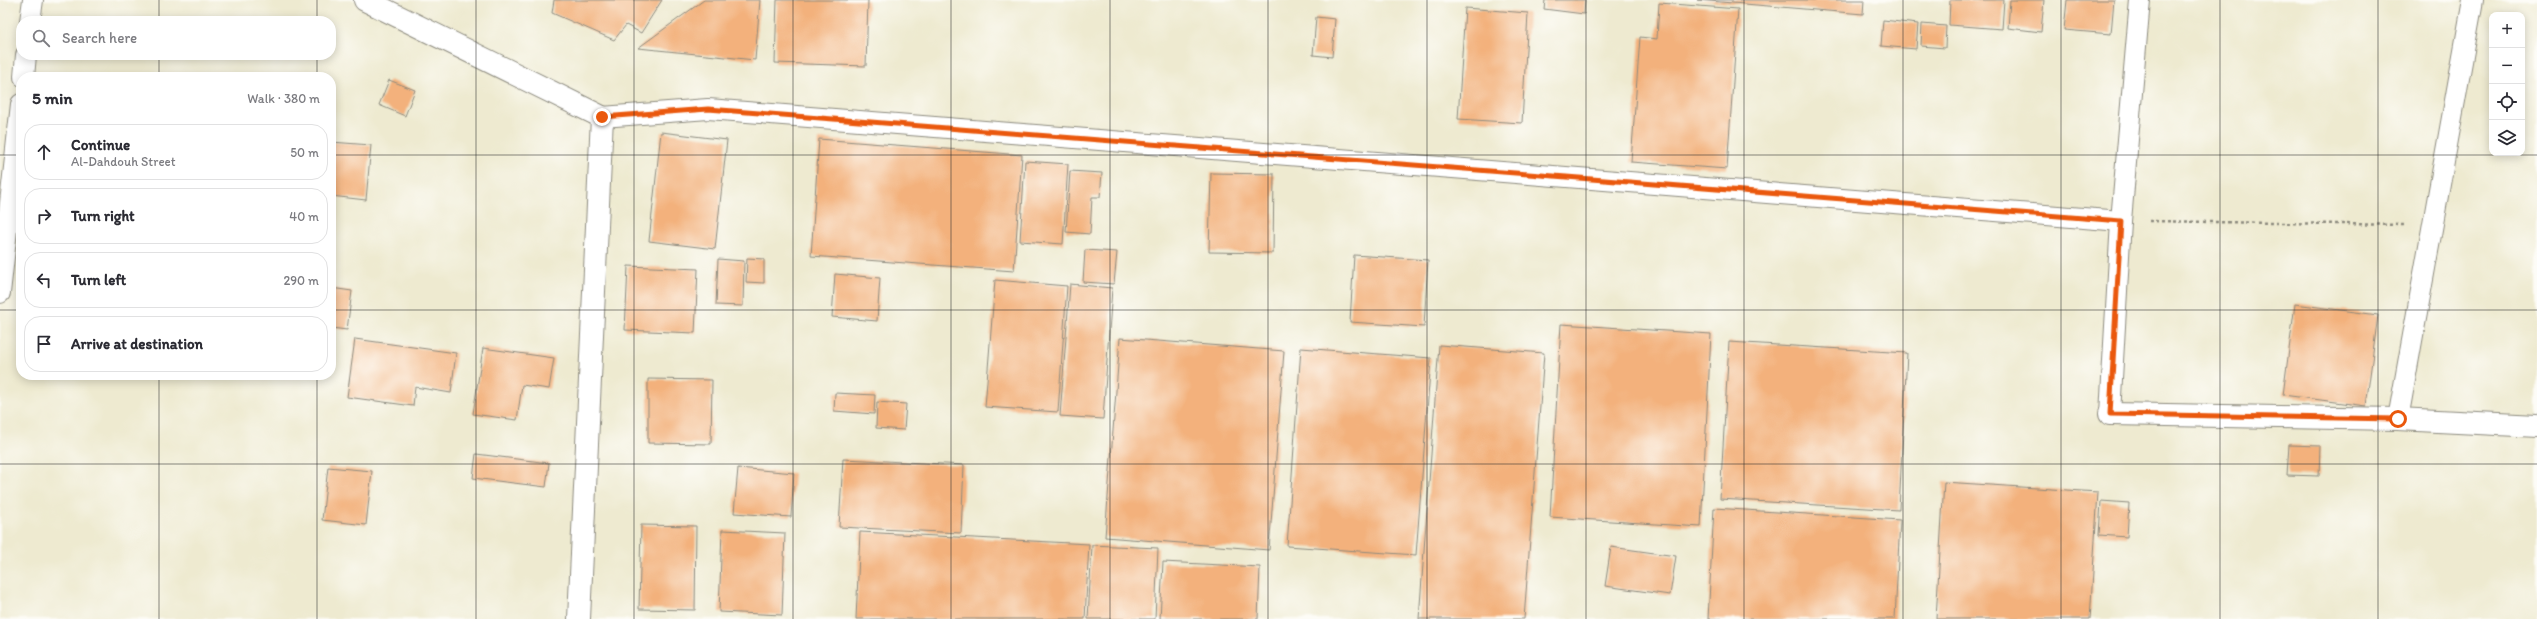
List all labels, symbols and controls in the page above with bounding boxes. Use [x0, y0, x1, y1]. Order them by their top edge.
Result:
map controls [2489, 12, 2525, 156]
button: + [2489, 12, 2525, 48]
search box [16, 16, 336, 60]
icon: search [30, 27, 52, 49]
text: Search here [62, 29, 137, 47]
button: − [2489, 48, 2525, 84]
button: locate [2489, 84, 2525, 120]
text: 5 min [32, 88, 72, 108]
text: Walk · 380 m [247, 91, 320, 106]
route end [593, 108, 611, 126]
button: layers [2489, 120, 2525, 156]
text: Continue [71, 136, 130, 154]
icon: ahead [33, 141, 55, 163]
text: 50 m [290, 145, 319, 160]
text: Al-Dahdouh Street [71, 154, 176, 169]
icon: right [33, 205, 55, 227]
text: Turn right [71, 207, 135, 225]
text: 40 m [289, 209, 319, 224]
icon: left [33, 269, 55, 291]
text: Turn left [71, 271, 126, 289]
text: 290 m [283, 273, 319, 288]
icon: arrive [33, 333, 55, 355]
text: Arrive at destination [71, 335, 203, 353]
route start [2389, 410, 2407, 428]

